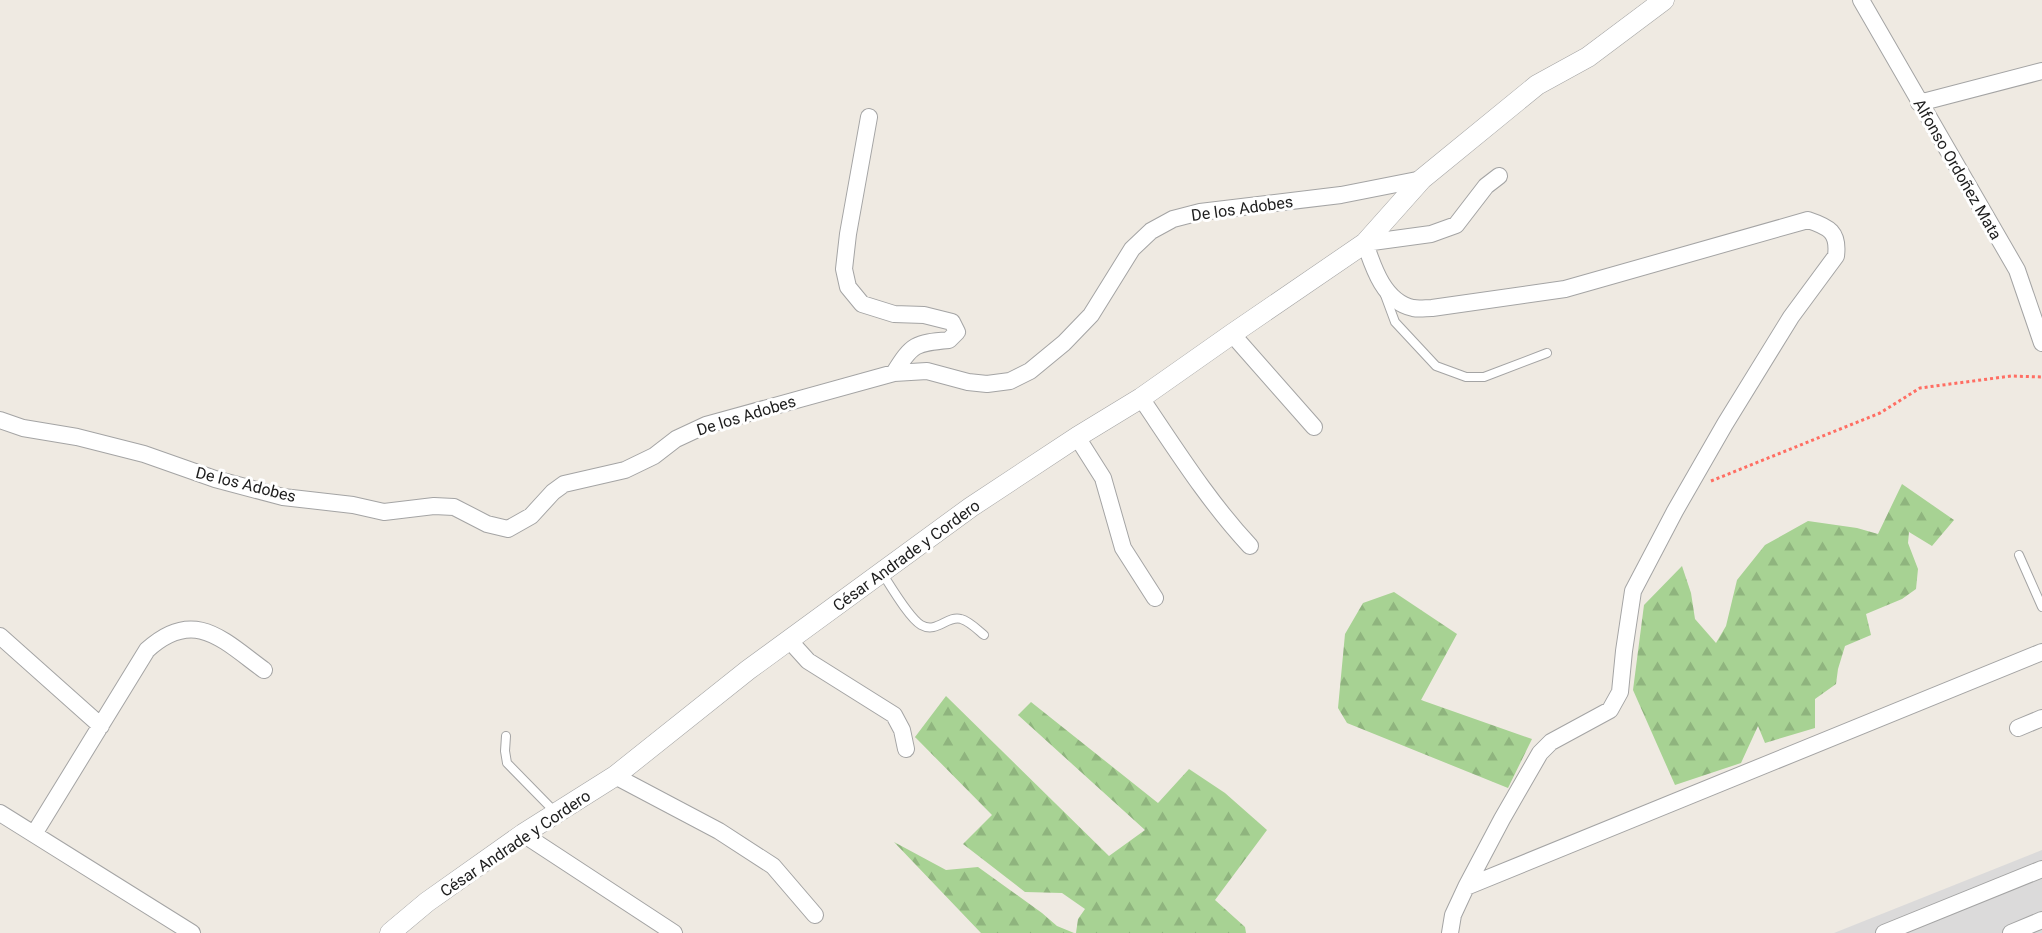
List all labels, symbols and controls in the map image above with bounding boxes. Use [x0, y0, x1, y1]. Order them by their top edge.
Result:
street label: Alfonso Ordoñez Mata [1909, 95, 2006, 243]
street label: De los Adobes [1190, 192, 1294, 225]
street label: De los Adobes [694, 391, 798, 440]
street label: De los Adobes [194, 463, 298, 506]
street label: César Andrade y Cordero [829, 496, 984, 615]
street label: César Andrade y Cordero [437, 786, 594, 901]

